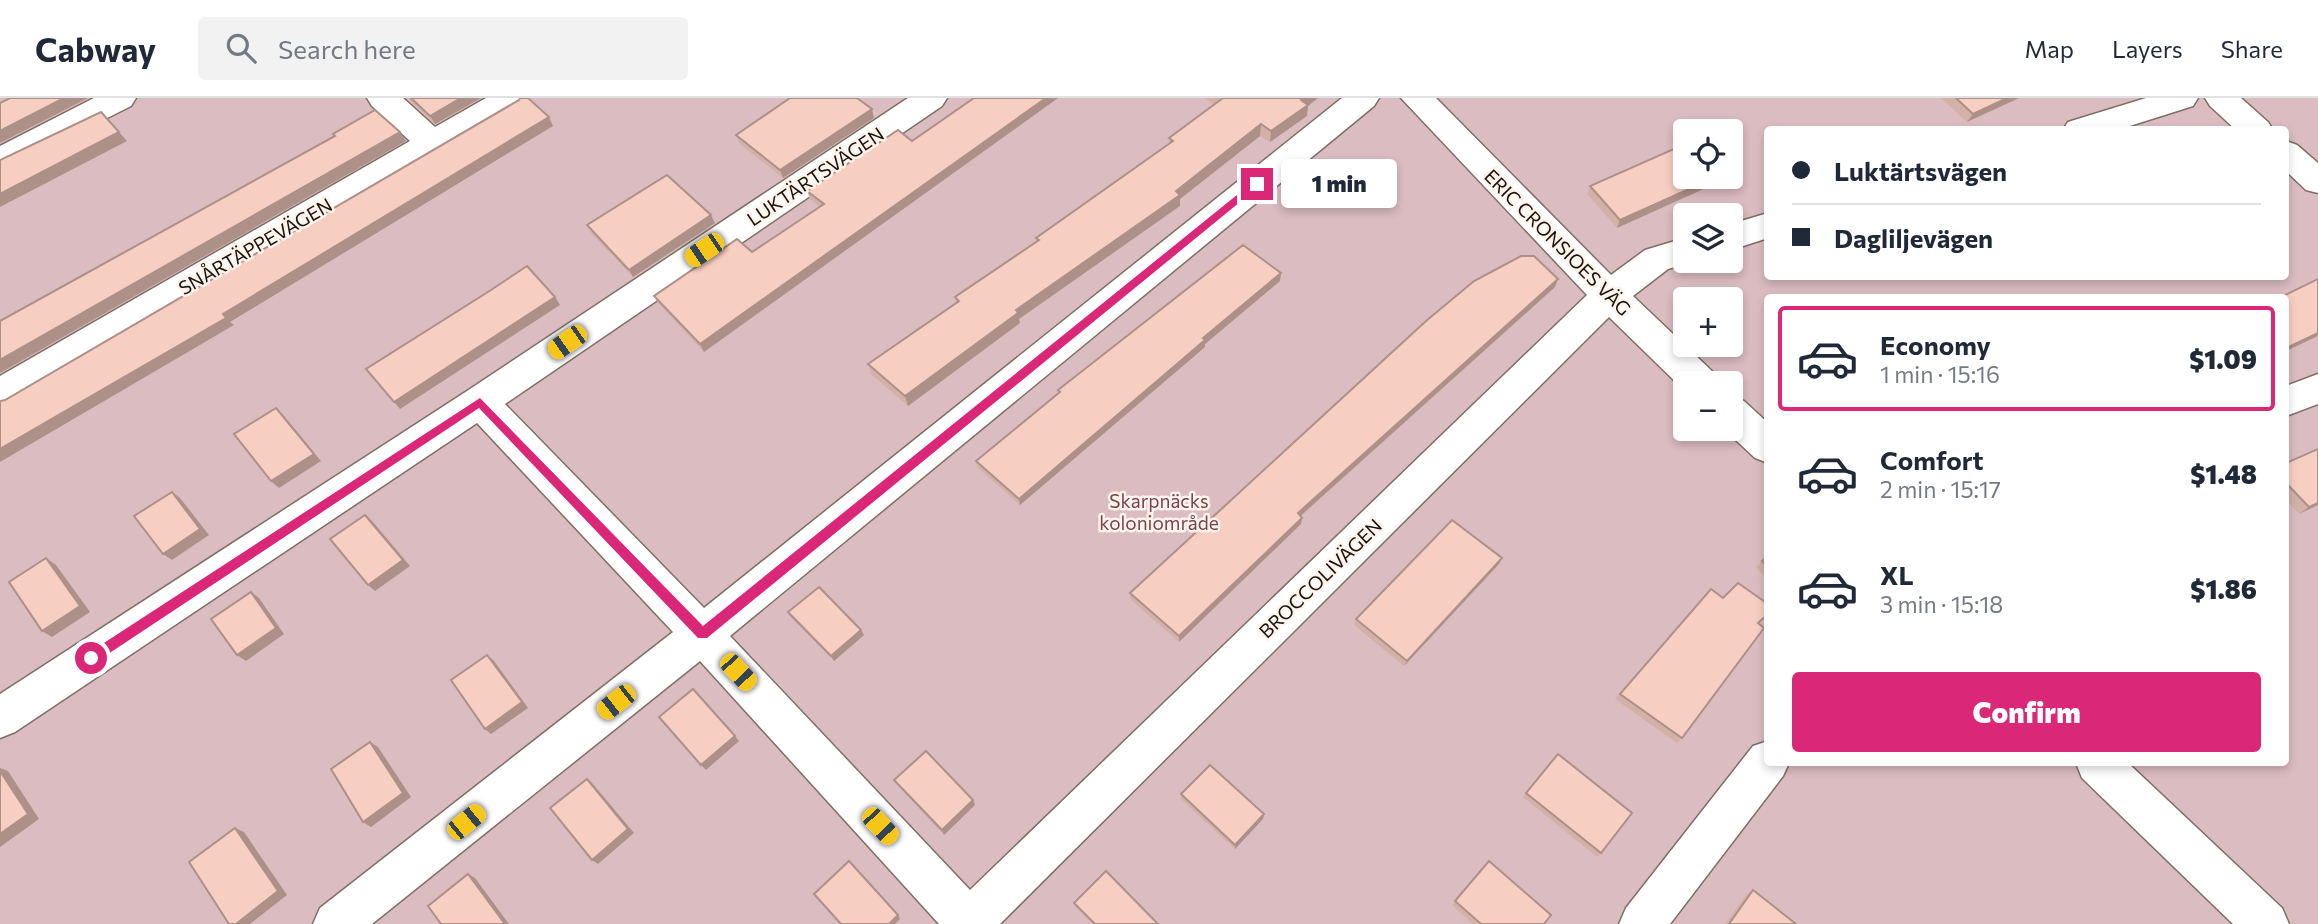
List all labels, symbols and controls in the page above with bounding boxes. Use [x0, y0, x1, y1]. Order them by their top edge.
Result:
search box [198, 17, 688, 80]
text: Cabway [35, 28, 156, 69]
icon: search [222, 29, 260, 67]
text: Search here [278, 33, 416, 64]
text: Map [2025, 34, 2074, 63]
text: Layers [2112, 34, 2183, 63]
text: Share [2221, 34, 2283, 63]
map controls [1673, 119, 1743, 441]
button: locate [1673, 119, 1743, 189]
street label: LUKTÄRTSVÄGEN [742, 122, 888, 230]
text: Luktärtsvägen [1834, 155, 2007, 186]
callout: 1 min [1282, 160, 1397, 208]
street label: ERIC CRONSIOES VÄG [1480, 164, 1636, 320]
route end [1241, 168, 1273, 200]
text: 1 min [1311, 169, 1367, 197]
street label: SNÅRTÄPPEVÄGEN [174, 192, 336, 299]
button: layers [1673, 203, 1743, 273]
text: Dagliljevägen [1834, 222, 1993, 253]
car [681, 230, 728, 270]
button: + [1673, 287, 1743, 357]
car [544, 321, 591, 363]
icon: car [1796, 327, 1859, 390]
text: Economy [1880, 329, 1991, 360]
text: $1.09 [2189, 343, 2257, 374]
text: 1 min · 15:16 [1880, 360, 2000, 388]
button: − [1673, 371, 1743, 441]
icon: car [1796, 442, 1859, 505]
text: Comfort [1880, 444, 1983, 475]
text: $1.48 [2190, 458, 2257, 489]
text: 2 min · 15:17 [1880, 475, 2001, 503]
park label: Skarpnäcks koloniområde [1099, 489, 1219, 534]
street label: BROCCOLIVÄGEN [1254, 514, 1386, 642]
icon: car [1796, 557, 1859, 620]
text: XL [1880, 559, 1914, 590]
text: $1.86 [2190, 573, 2257, 604]
text: 3 min · 15:18 [1880, 590, 2003, 618]
route start [75, 642, 107, 674]
car [716, 649, 761, 695]
button: Confirm [1792, 672, 2261, 752]
car [593, 681, 640, 723]
car [444, 801, 489, 843]
car [858, 803, 903, 849]

